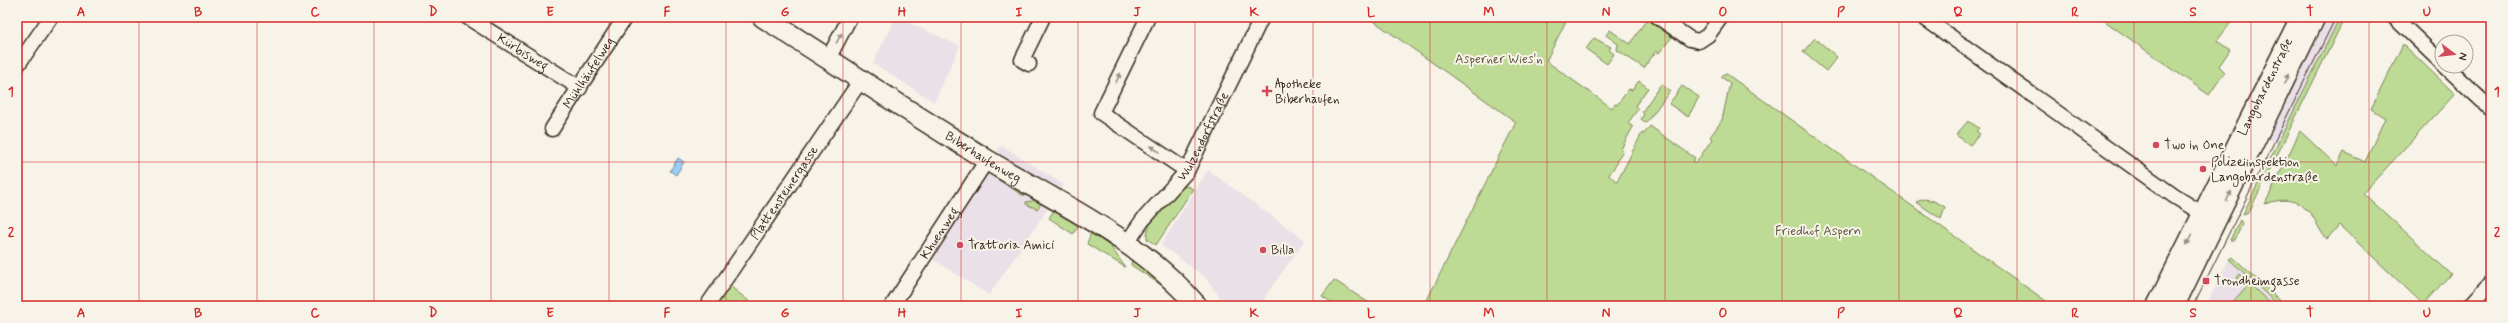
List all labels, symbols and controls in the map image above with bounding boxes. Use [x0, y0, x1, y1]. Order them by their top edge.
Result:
text: A [77, 4, 85, 21]
text: B [194, 4, 203, 21]
text: C [310, 4, 320, 21]
text: D [429, 4, 438, 21]
text: E [546, 4, 554, 21]
text: F [664, 4, 671, 21]
text: G [781, 4, 790, 21]
text: H [898, 4, 907, 21]
text: I [1016, 4, 1023, 21]
text: J [1133, 4, 1141, 21]
text: K [1249, 4, 1259, 21]
text: L [1367, 4, 1376, 21]
text: M [1483, 4, 1495, 21]
text: N [1602, 4, 1611, 21]
text: O [1719, 4, 1728, 21]
text: P [1837, 4, 1845, 21]
text: Q [1953, 4, 1963, 21]
text: R [2071, 4, 2079, 21]
text: S [2189, 4, 2197, 21]
text: T [2306, 4, 2314, 21]
text: U [2423, 4, 2431, 21]
street label: Kürbisweg [494, 30, 552, 76]
one-way arrow [836, 32, 842, 44]
street label: Mühlhäufelweg [559, 34, 618, 112]
north arrow [2434, 34, 2474, 74]
street label: Langobardenstraße [2234, 35, 2297, 138]
park label: Asperner Wies'n [1455, 51, 1543, 68]
text: N [2455, 51, 2470, 62]
one-way arrow [1115, 72, 1121, 84]
one-way arrow [2283, 73, 2289, 84]
place label: Apotheke Biberhaufen [1275, 76, 1340, 108]
text: 1 [8, 84, 14, 101]
text: 1 [2494, 84, 2500, 101]
marker: Apotheke Biberhaufen [1262, 86, 1272, 96]
street label: Wulzendorfstraße [1173, 89, 1233, 185]
street label: Biberhaufenweg [942, 128, 1025, 188]
place label: Two in One [2164, 137, 2224, 154]
marker: Two in One [2151, 140, 2161, 150]
street label: Plattensteinergasse [746, 142, 822, 243]
one-way arrow [1150, 145, 1160, 153]
place label: Polizeiinspektion Langobardenstraße [2211, 154, 2318, 187]
marker: Polizeiinspektion Langobardenstraße [2198, 164, 2208, 174]
one-way arrow [2226, 190, 2232, 201]
street label: Khuenweg [916, 204, 964, 262]
park label: Friedhof Aspern [1775, 223, 1861, 240]
text: 2 [8, 224, 15, 241]
text: 2 [2494, 224, 2501, 241]
one-way arrow [2186, 234, 2192, 246]
place label: Trattoria Amici [968, 237, 1054, 254]
marker: Trattoria Amici [955, 240, 965, 250]
place label: Billa [1271, 242, 1294, 259]
marker: Billa [1258, 245, 1268, 255]
place label: Trondheimgasse [2214, 273, 2300, 292]
marker: Trondheimgasse [2201, 276, 2211, 286]
text: A [77, 305, 85, 322]
text: B [194, 305, 203, 322]
text: C [310, 305, 320, 322]
text: D [429, 305, 438, 322]
text: E [546, 305, 554, 322]
text: F [664, 305, 671, 322]
text: G [781, 305, 790, 322]
text: H [898, 305, 907, 322]
text: I [1016, 305, 1023, 322]
text: J [1133, 305, 1141, 322]
text: K [1249, 305, 1259, 322]
text: L [1367, 305, 1376, 322]
text: M [1483, 305, 1495, 322]
text: N [1602, 305, 1611, 322]
text: O [1719, 305, 1728, 322]
text: P [1837, 305, 1845, 322]
text: Q [1953, 305, 1963, 322]
text: R [2071, 305, 2079, 322]
text: S [2189, 305, 2197, 322]
text: T [2306, 305, 2314, 322]
text: U [2423, 305, 2431, 322]

